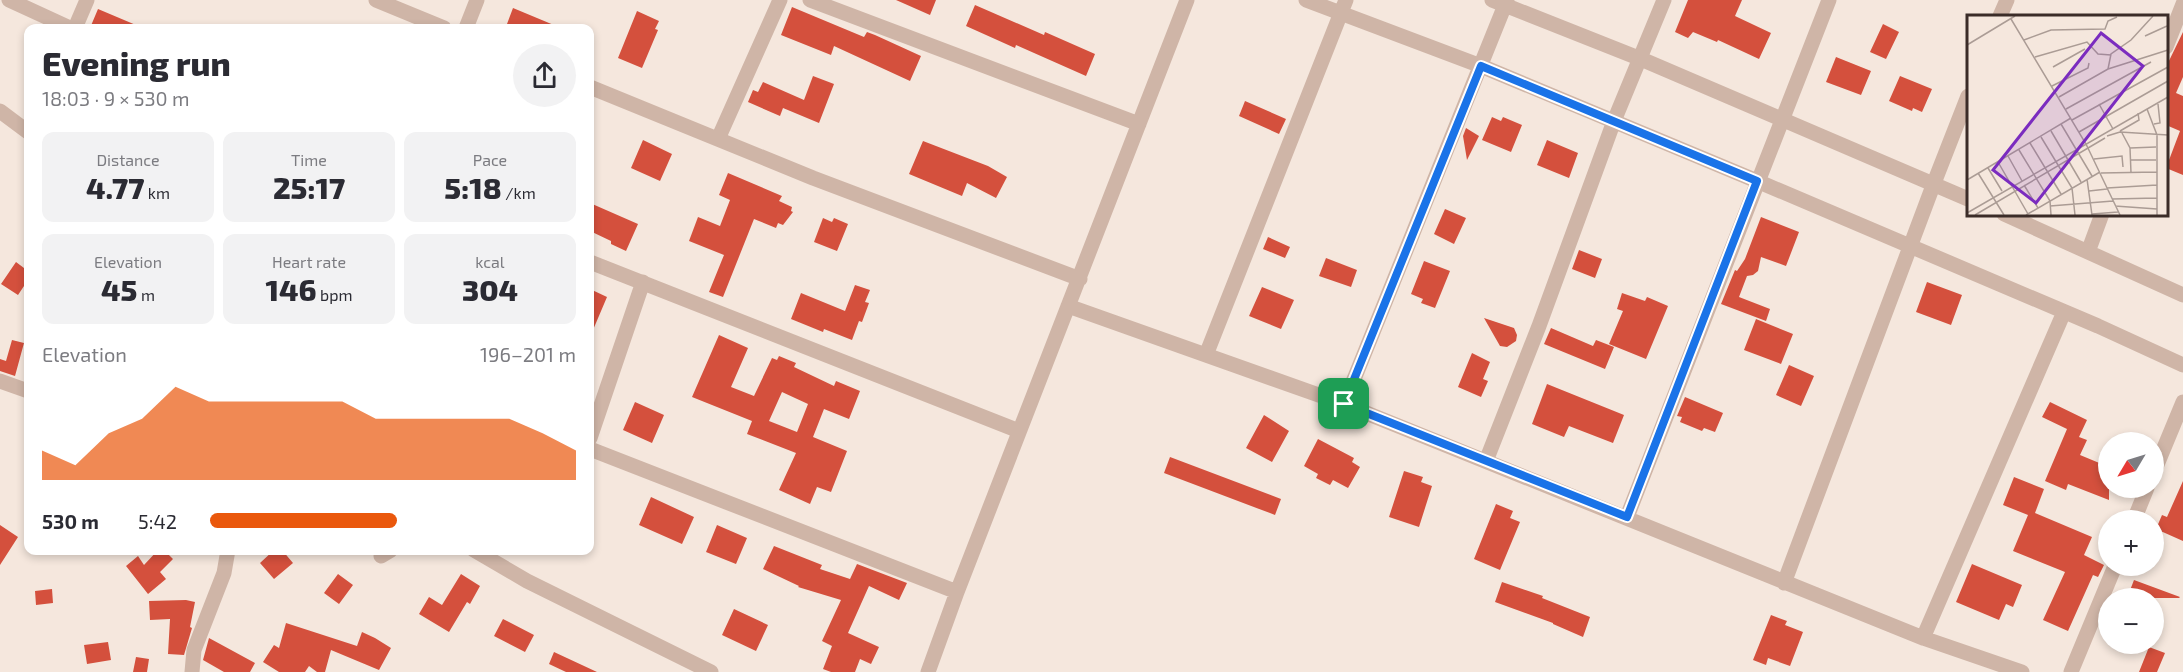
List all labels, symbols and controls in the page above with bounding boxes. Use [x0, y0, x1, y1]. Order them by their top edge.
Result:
inset map [1967, 15, 2168, 216]
text: Evening run [42, 43, 231, 83]
button: share [513, 44, 576, 107]
text: 18:03 · 9 × 530 m [42, 86, 190, 110]
text: Distance [96, 150, 160, 169]
text: Time [291, 150, 327, 169]
text: Pace [473, 150, 507, 169]
text: 4.77 [86, 169, 144, 205]
text: 25:17 [273, 169, 345, 205]
text: 5:18 [444, 169, 502, 205]
text: km [144, 183, 170, 202]
text: /km [502, 183, 536, 202]
text: Elevation [94, 252, 162, 271]
text: Heart rate [272, 252, 346, 271]
text: kcal [475, 252, 505, 271]
text: 45 [101, 271, 137, 307]
text: 146 [266, 271, 317, 307]
text: 304 [462, 271, 518, 307]
text: m [137, 285, 155, 304]
text: bpm [317, 285, 352, 304]
text: Elevation [42, 342, 127, 366]
text: 196–201 m [480, 342, 576, 366]
pin [1318, 378, 1369, 429]
icon: arrive [1327, 387, 1360, 420]
north arrow [2098, 432, 2164, 498]
map controls [2098, 432, 2164, 654]
text: 530 m [42, 509, 99, 533]
text: 5:42 [138, 509, 177, 533]
button: + [2098, 510, 2164, 576]
button: − [2098, 588, 2164, 654]

